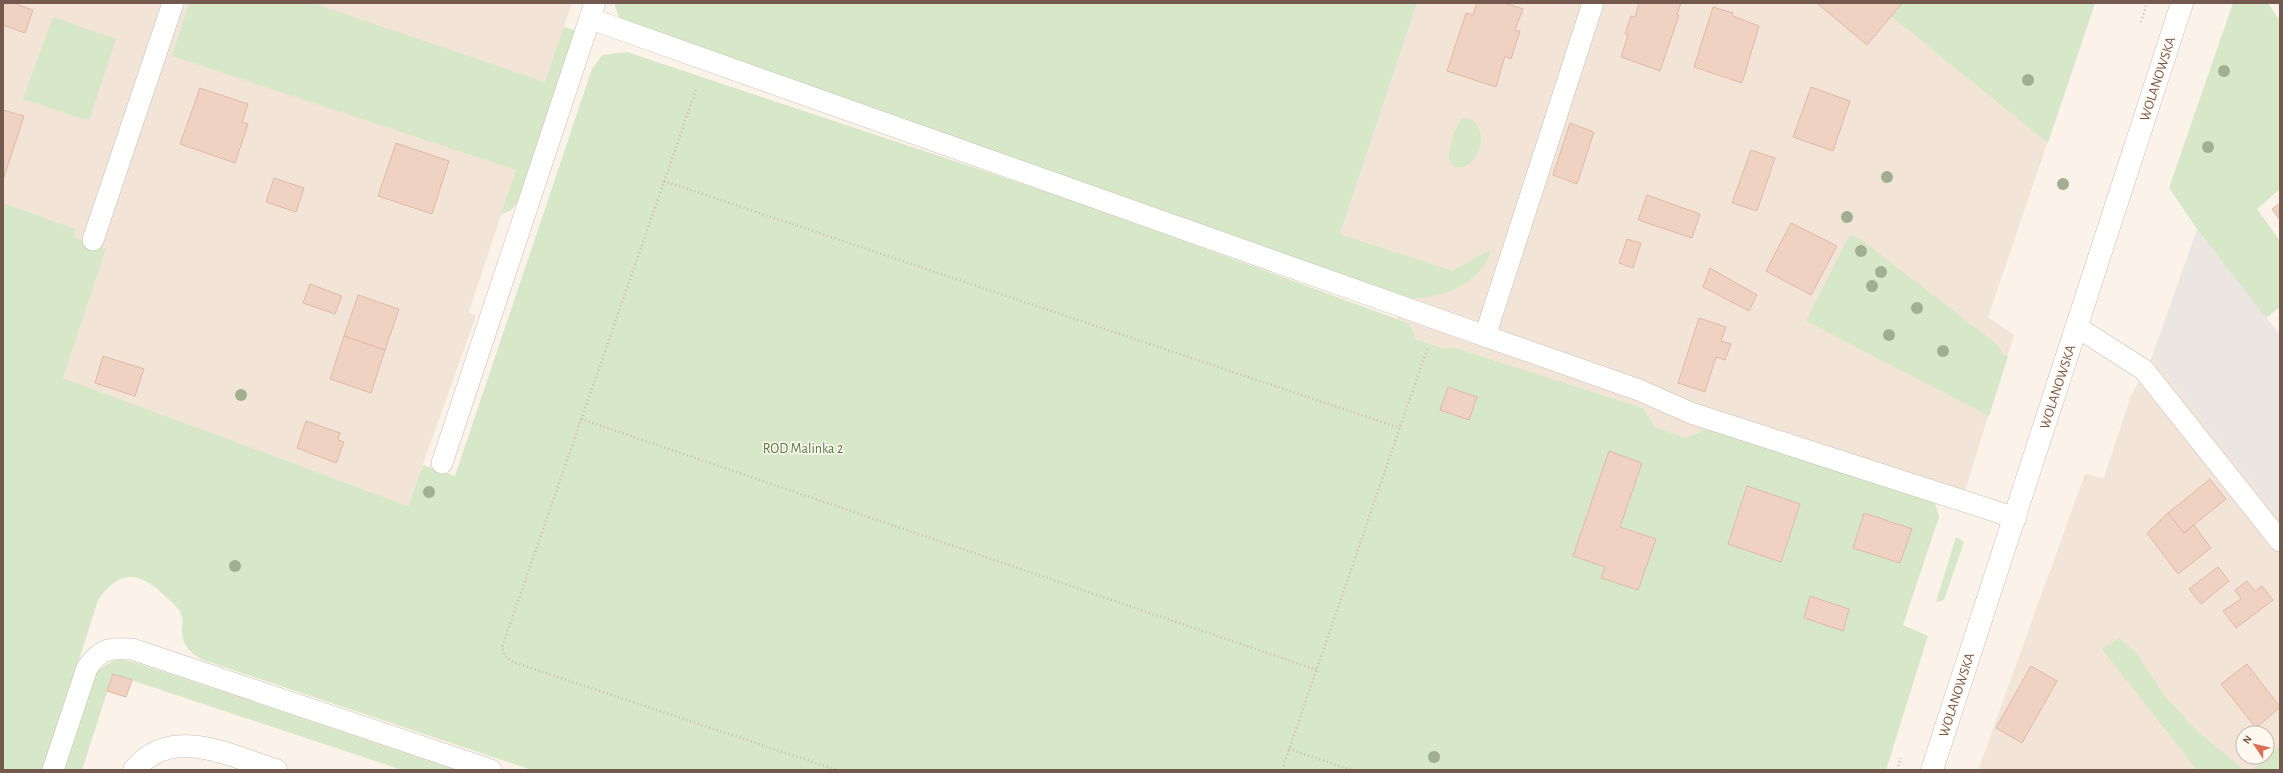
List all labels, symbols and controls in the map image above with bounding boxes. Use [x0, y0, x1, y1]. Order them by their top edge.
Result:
street label: WOLANOWSKA [2138, 35, 2178, 123]
street label: WOLANOWSKA [2038, 343, 2078, 431]
park label: ROD Malinka 2 [763, 442, 843, 456]
street label: WOLANOWSKA [1937, 651, 1977, 739]
north arrow [2235, 725, 2275, 765]
text: N [2241, 733, 2254, 746]

